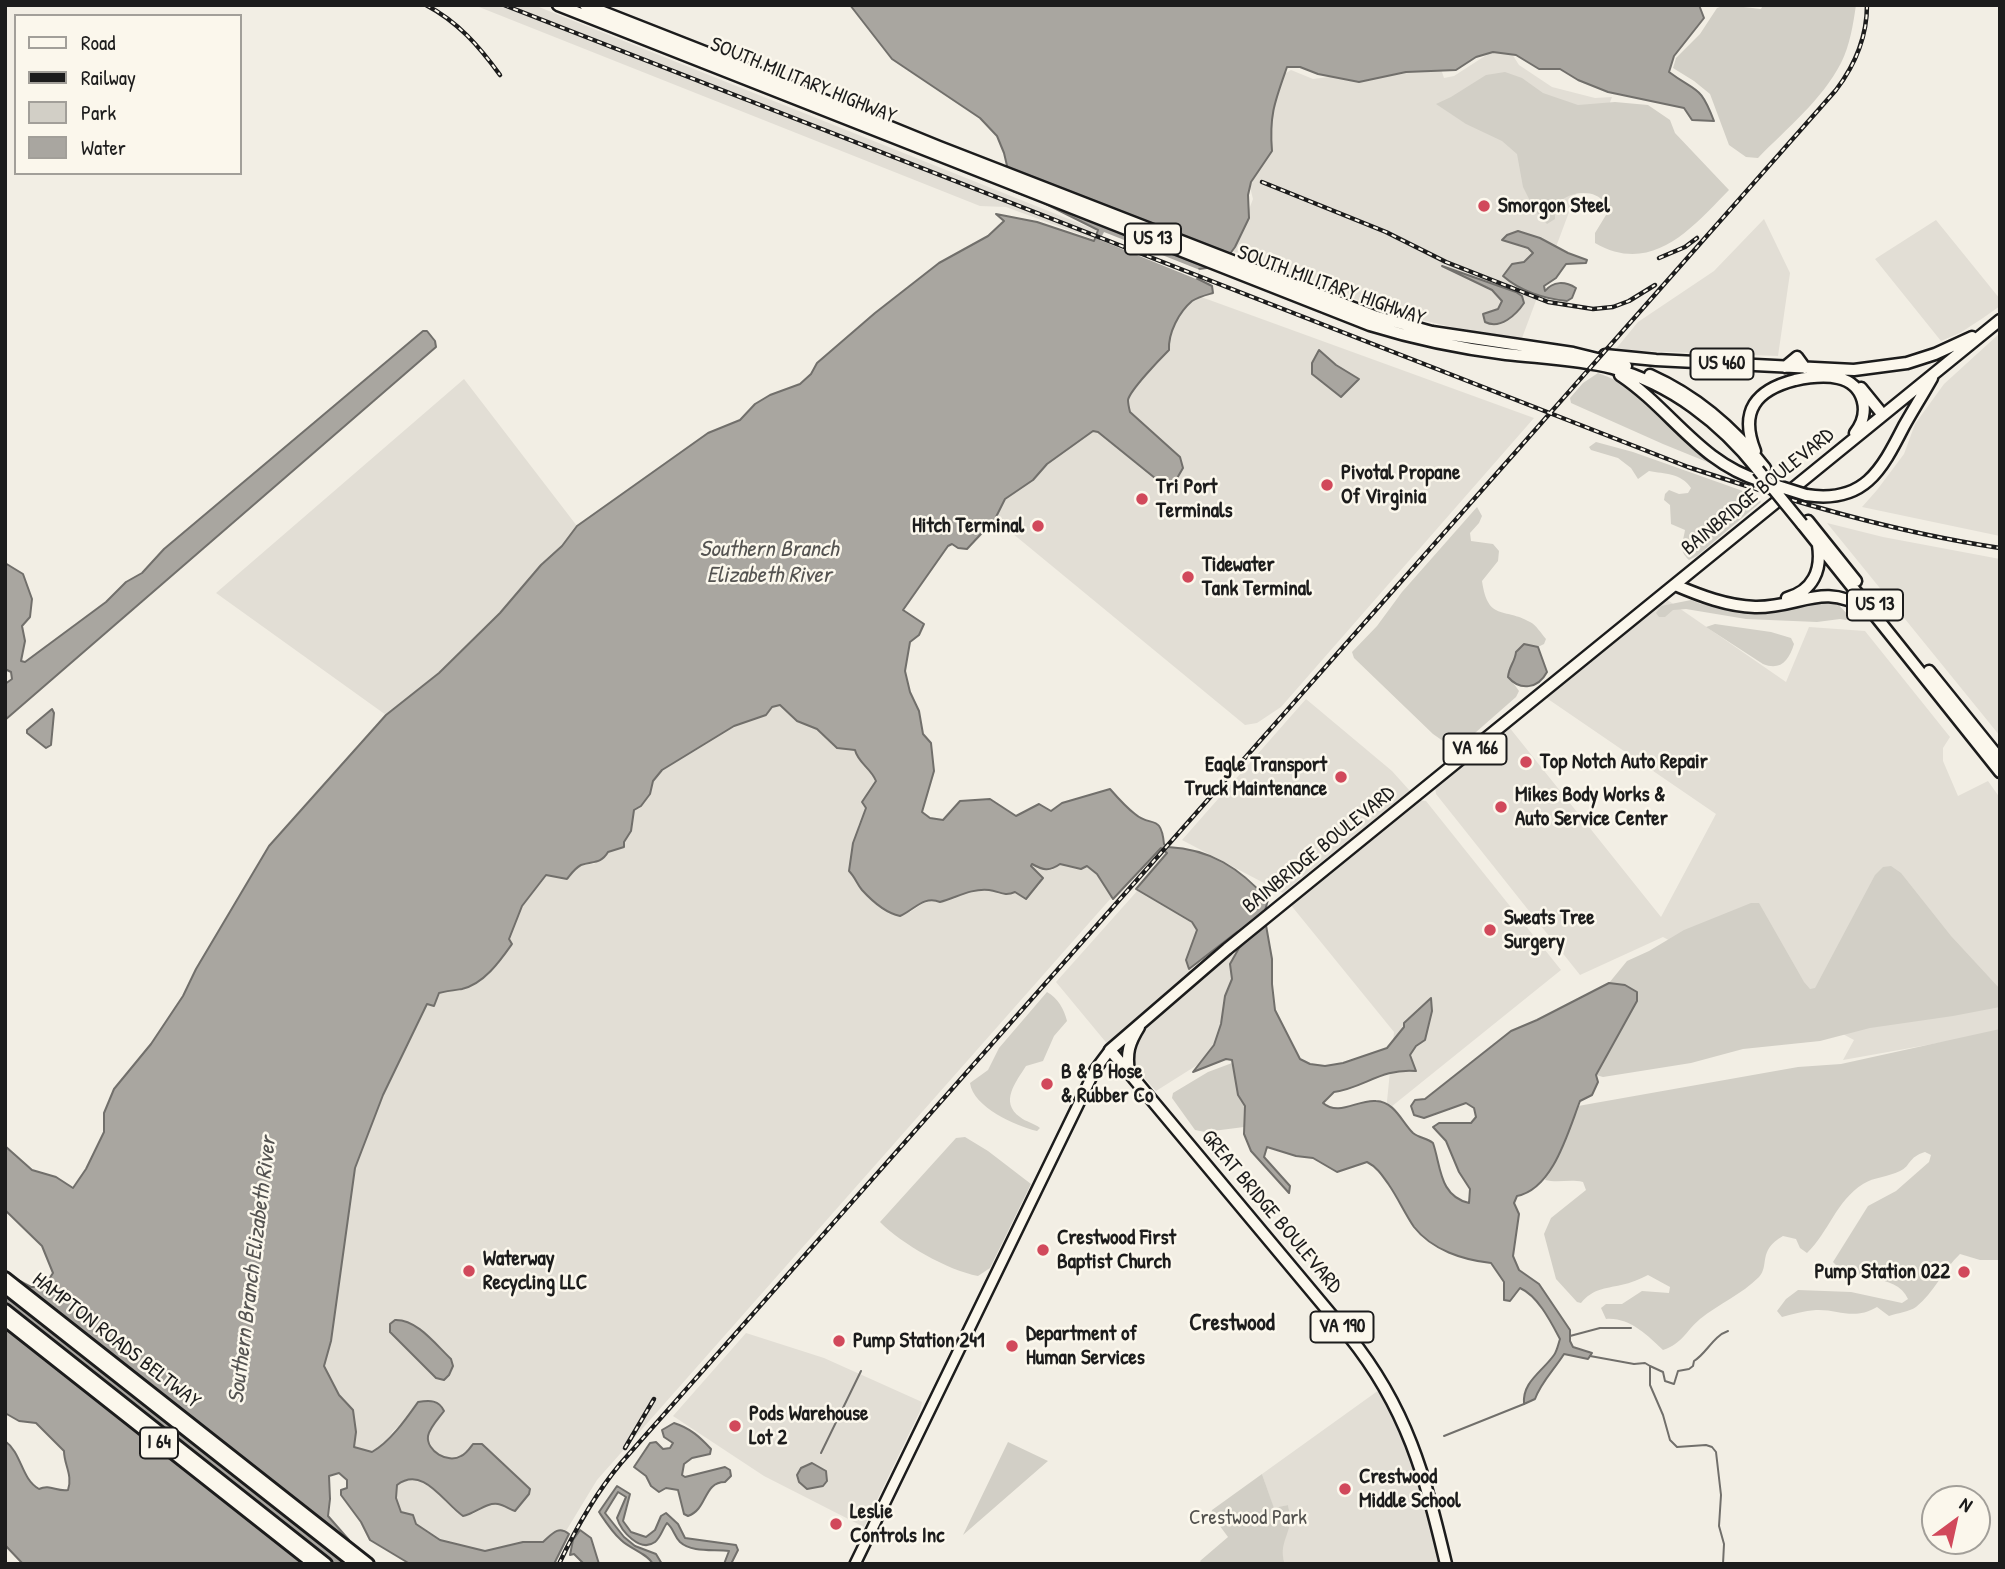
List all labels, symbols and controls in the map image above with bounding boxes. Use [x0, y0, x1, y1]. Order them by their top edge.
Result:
legend [14, 14, 242, 175]
text: Road [81, 28, 115, 57]
street label: SOUTH MILITARY HIGHWAY [706, 32, 900, 130]
text: Railway [81, 63, 136, 92]
text: Park [81, 98, 116, 127]
text: Water [81, 133, 126, 162]
place label: Smorgon Steel [1498, 193, 1610, 219]
marker: Smorgon Steel [1476, 198, 1492, 214]
road number: US 13 [1125, 224, 1181, 255]
street label: SOUTH MILITARY HIGHWAY [1233, 240, 1429, 332]
road number: US 460 [1690, 348, 1754, 380]
street label: BAINBRIDGE BOULEVARD [1677, 423, 1839, 561]
place label: Pivotal Propane Of Virginia [1341, 460, 1460, 510]
place label: Tri Port Terminals [1156, 474, 1233, 524]
marker: Pivotal Propane Of Virginia [1319, 477, 1335, 493]
marker: Tri Port Terminals [1134, 491, 1150, 507]
place label: Hitch Terminal [912, 513, 1024, 539]
marker: Hitch Terminal [1030, 518, 1046, 534]
water label: Southern Branch Elizabeth River [700, 536, 838, 590]
place label: Tidewater Tank Terminal [1202, 552, 1312, 602]
marker: Tidewater Tank Terminal [1180, 569, 1196, 585]
road number: US 13 [1847, 590, 1903, 620]
road number: VA 166 [1444, 734, 1506, 764]
place label: Top Notch Auto Repair [1540, 749, 1708, 775]
place label: Eagle Transport Truck Maintenance [1185, 752, 1327, 802]
marker: Top Notch Auto Repair [1518, 754, 1534, 770]
marker: Eagle Transport Truck Maintenance [1333, 769, 1349, 785]
street label: BAINBRIDGE BOULEVARD [1238, 781, 1400, 919]
place label: Mikes Body Works & Auto Service Center [1515, 782, 1668, 832]
marker: Mikes Body Works & Auto Service Center [1493, 799, 1509, 815]
place label: Sweats Tree Surgery [1504, 905, 1595, 955]
marker: Sweats Tree Surgery [1482, 922, 1498, 938]
place label: B & B Hose & Rubber Co [1061, 1059, 1153, 1109]
marker: B & B Hose & Rubber Co [1039, 1076, 1055, 1092]
street label: GREAT BRIDGE BOULEVARD [1195, 1125, 1347, 1299]
water label: Southern Branch Elizabeth River [223, 1135, 283, 1405]
place label: Crestwood First Baptist Church [1057, 1225, 1176, 1275]
marker: Crestwood First Baptist Church [1035, 1242, 1051, 1258]
place label: Waterway Recycling LLC [483, 1246, 587, 1296]
place label: Pump Station 022 [1815, 1259, 1950, 1285]
marker: Waterway Recycling LLC [461, 1263, 477, 1279]
marker: Pump Station 022 [1956, 1264, 1972, 1280]
street label: HAMPTON ROADS BELTWAY [27, 1268, 205, 1414]
district label: Crestwood [1189, 1310, 1275, 1338]
road number: VA 190 [1310, 1312, 1374, 1343]
place label: Department of Human Services [1026, 1321, 1145, 1371]
place label: Pump Station 241 [853, 1328, 985, 1354]
marker: Pump Station 241 [831, 1333, 847, 1349]
marker: Department of Human Services [1004, 1338, 1020, 1354]
place label: Pods Warehouse Lot 2 [749, 1401, 868, 1451]
marker: Pods Warehouse Lot 2 [727, 1418, 743, 1434]
road number: I 64 [140, 1428, 178, 1458]
place label: Crestwood Middle School [1359, 1464, 1460, 1514]
marker: Crestwood Middle School [1337, 1481, 1353, 1497]
north arrow [1921, 1485, 1991, 1555]
text: N [1955, 1490, 1978, 1518]
place label: Leslie Controls Inc [850, 1499, 944, 1549]
park label: Crestwood Park [1189, 1505, 1307, 1531]
marker: Leslie Controls Inc [828, 1516, 844, 1532]

